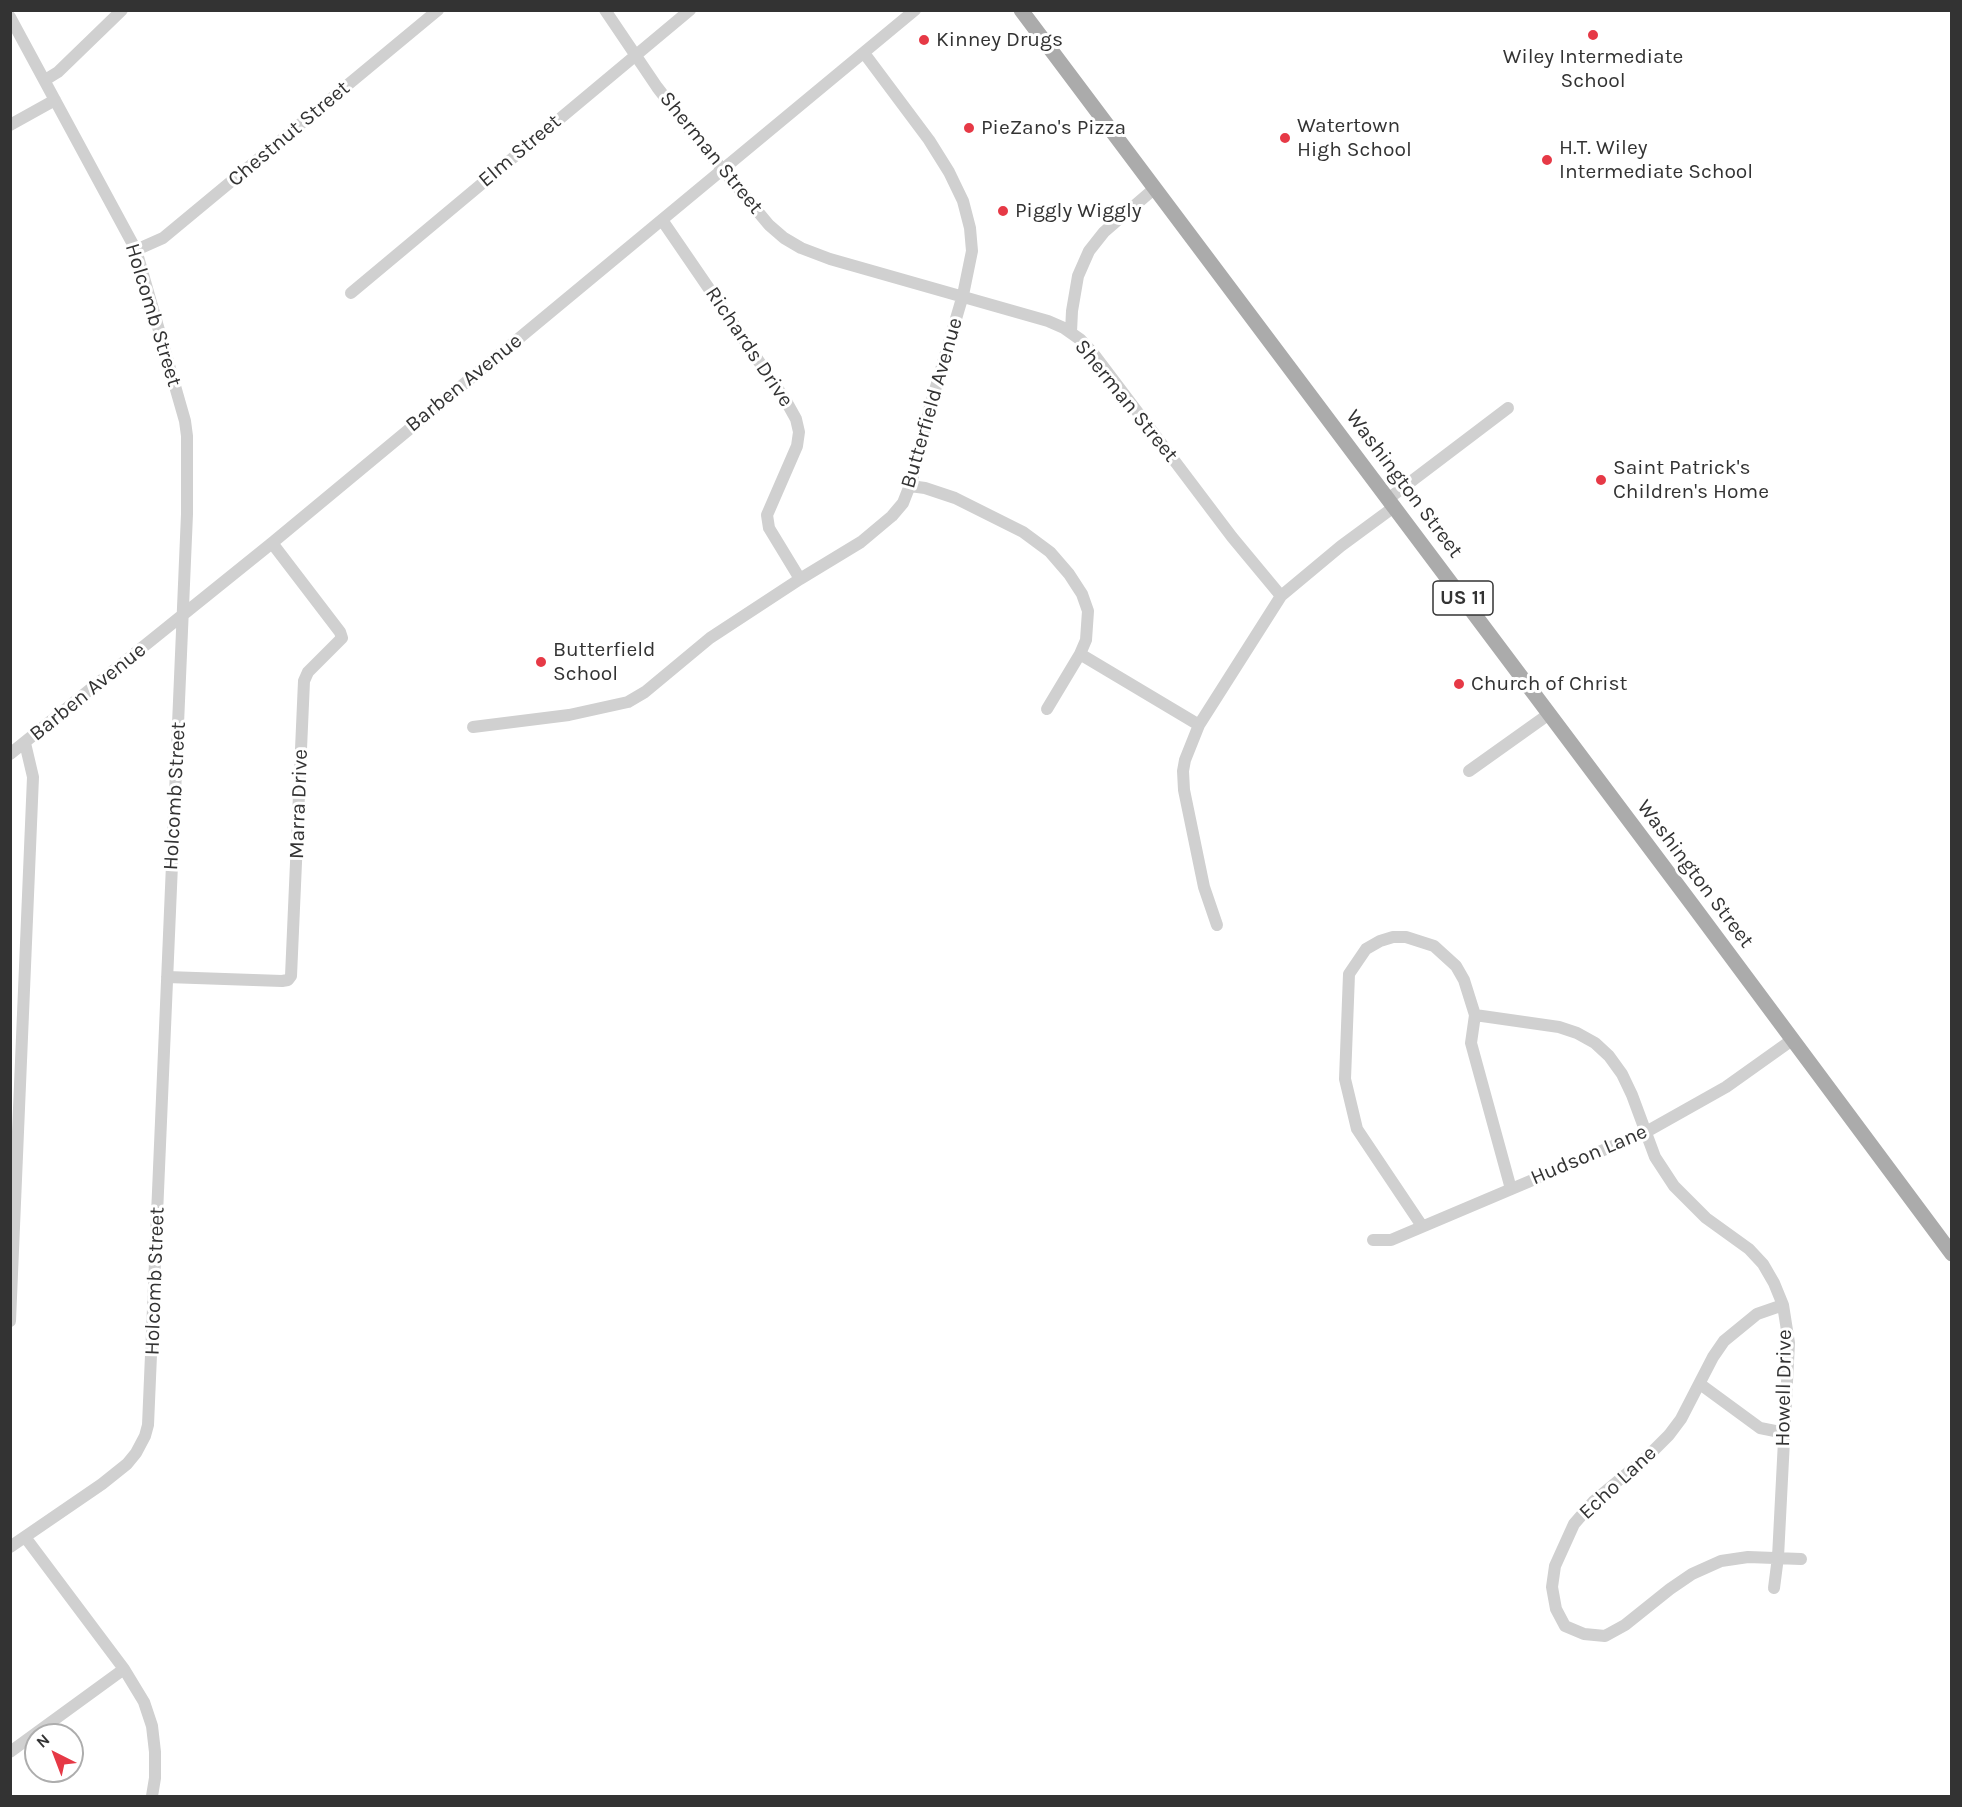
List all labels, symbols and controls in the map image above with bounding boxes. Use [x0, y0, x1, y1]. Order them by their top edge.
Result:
place label: Kinney Drugs [936, 27, 1063, 53]
marker: Wiley Intermediate School [1586, 28, 1600, 42]
marker: Kinney Drugs [917, 33, 931, 47]
place label: Wiley Intermediate School [1503, 44, 1683, 94]
street label: Chestnut Street [223, 76, 355, 192]
street label: Sherman Street [654, 87, 768, 219]
street label: Elm Street [474, 109, 566, 193]
place label: Watertown High School [1297, 113, 1412, 163]
place label: PieZano's Pizza [981, 115, 1126, 141]
marker: PieZano's Pizza [962, 121, 976, 135]
marker: Watertown High School [1278, 131, 1292, 145]
place label: H.T. Wiley Intermediate School [1559, 135, 1753, 185]
marker: H.T. Wiley Intermediate School [1540, 153, 1554, 167]
place label: Piggly Wiggly [1015, 198, 1142, 224]
marker: Piggly Wiggly [996, 204, 1010, 218]
street label: Holcomb Street [119, 240, 187, 390]
street label: Richards Drive [700, 282, 798, 412]
street label: Butterfield Avenue [896, 315, 968, 491]
street label: Barben Avenue [401, 328, 527, 438]
street label: Sherman Street [1069, 335, 1183, 467]
street label: Washington Street [1340, 405, 1468, 563]
place label: Saint Patrick's Children's Home [1613, 455, 1769, 505]
marker: Saint Patrick's Children's Home [1594, 473, 1608, 487]
road number: US 11 [1433, 581, 1493, 615]
street label: Barben Avenue [25, 637, 151, 747]
place label: Butterfield School [553, 637, 656, 687]
marker: Butterfield School [534, 655, 548, 669]
place label: Church of Christ [1471, 671, 1627, 697]
marker: Church of Christ [1452, 677, 1466, 691]
street label: Holcomb Street [159, 721, 191, 871]
street label: Marra Drive [284, 749, 314, 859]
street label: Washington Street [1631, 795, 1759, 953]
street label: Hudson Lane [1527, 1119, 1651, 1191]
street label: Holcomb Street [140, 1206, 170, 1356]
street label: Howell Drive [1770, 1329, 1798, 1447]
street label: Echo Lane [1574, 1441, 1662, 1525]
north arrow [24, 1723, 84, 1783]
text: N [32, 1730, 54, 1752]

